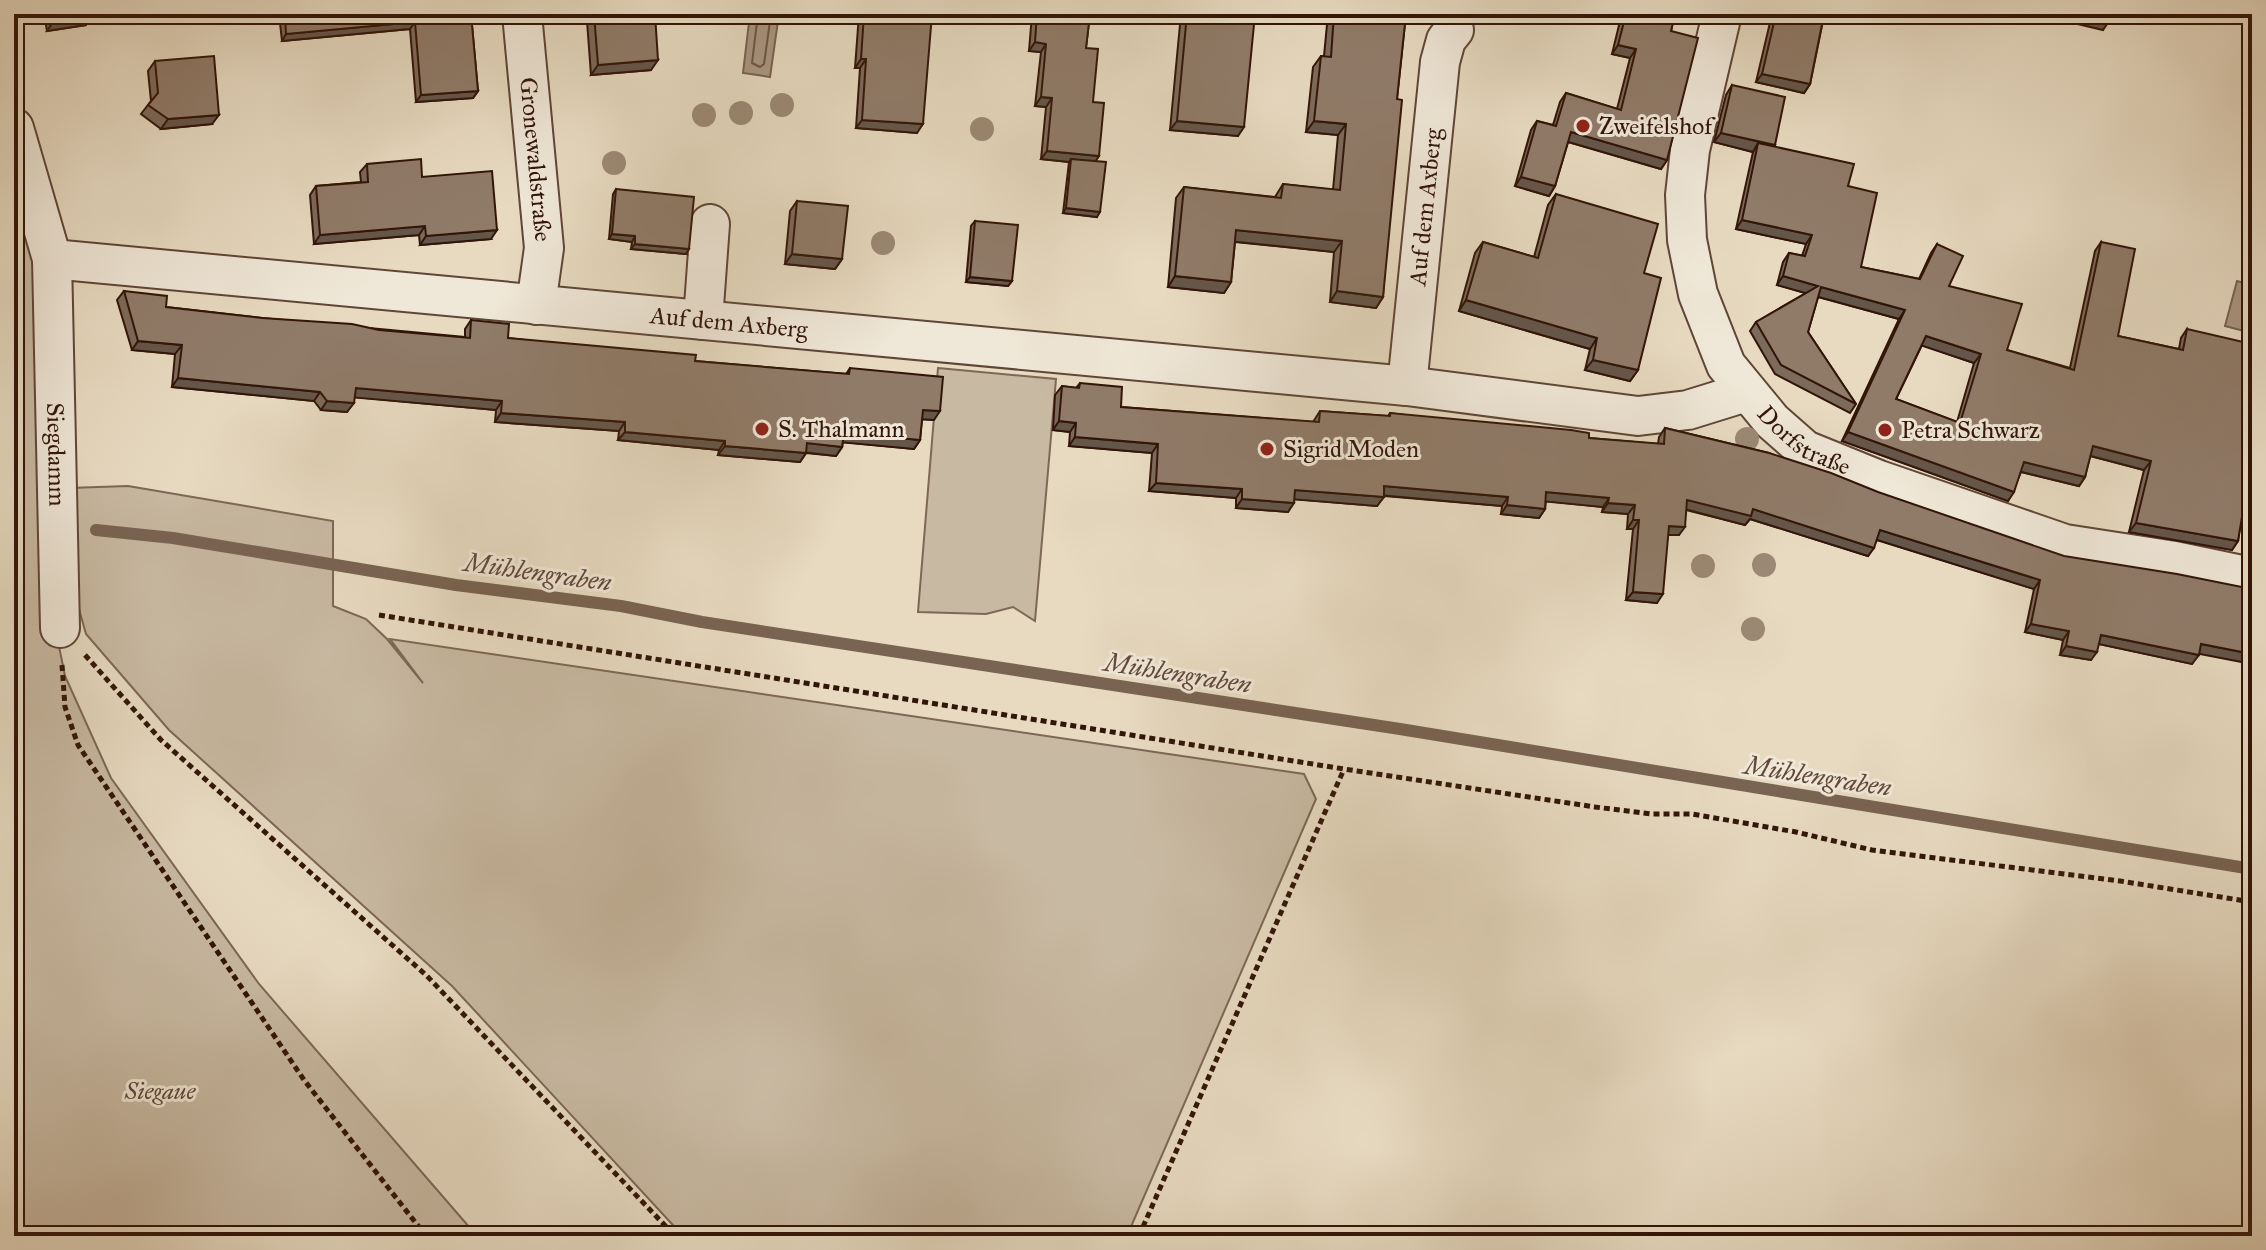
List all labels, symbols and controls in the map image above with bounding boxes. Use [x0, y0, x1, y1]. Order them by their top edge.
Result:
street label: Gronewaldstraße [513, 76, 558, 243]
place label: Zweifelshof [1599, 111, 1716, 141]
marker: Zweifelshof [1574, 117, 1592, 135]
street label: Auf dem Axberg [1402, 126, 1448, 288]
street label: Auf dem Axberg [648, 300, 810, 345]
street label: Dorfstraße [1751, 400, 1855, 482]
street label: Siegdamm [40, 402, 72, 507]
place label: S. Thalmann [778, 414, 905, 444]
place label: Petra Schwarz [1901, 415, 2040, 445]
marker: S. Thalmann [753, 420, 771, 438]
marker: Petra Schwarz [1876, 421, 1894, 439]
place label: Sigrid Moden [1283, 434, 1419, 464]
marker: Sigrid Moden [1258, 440, 1276, 458]
water label: Mühlengraben [459, 545, 614, 598]
water label: Mühlengraben [1099, 645, 1254, 700]
water label: Mühlengraben [1739, 748, 1894, 803]
park label: Siegaue [124, 1076, 196, 1106]

